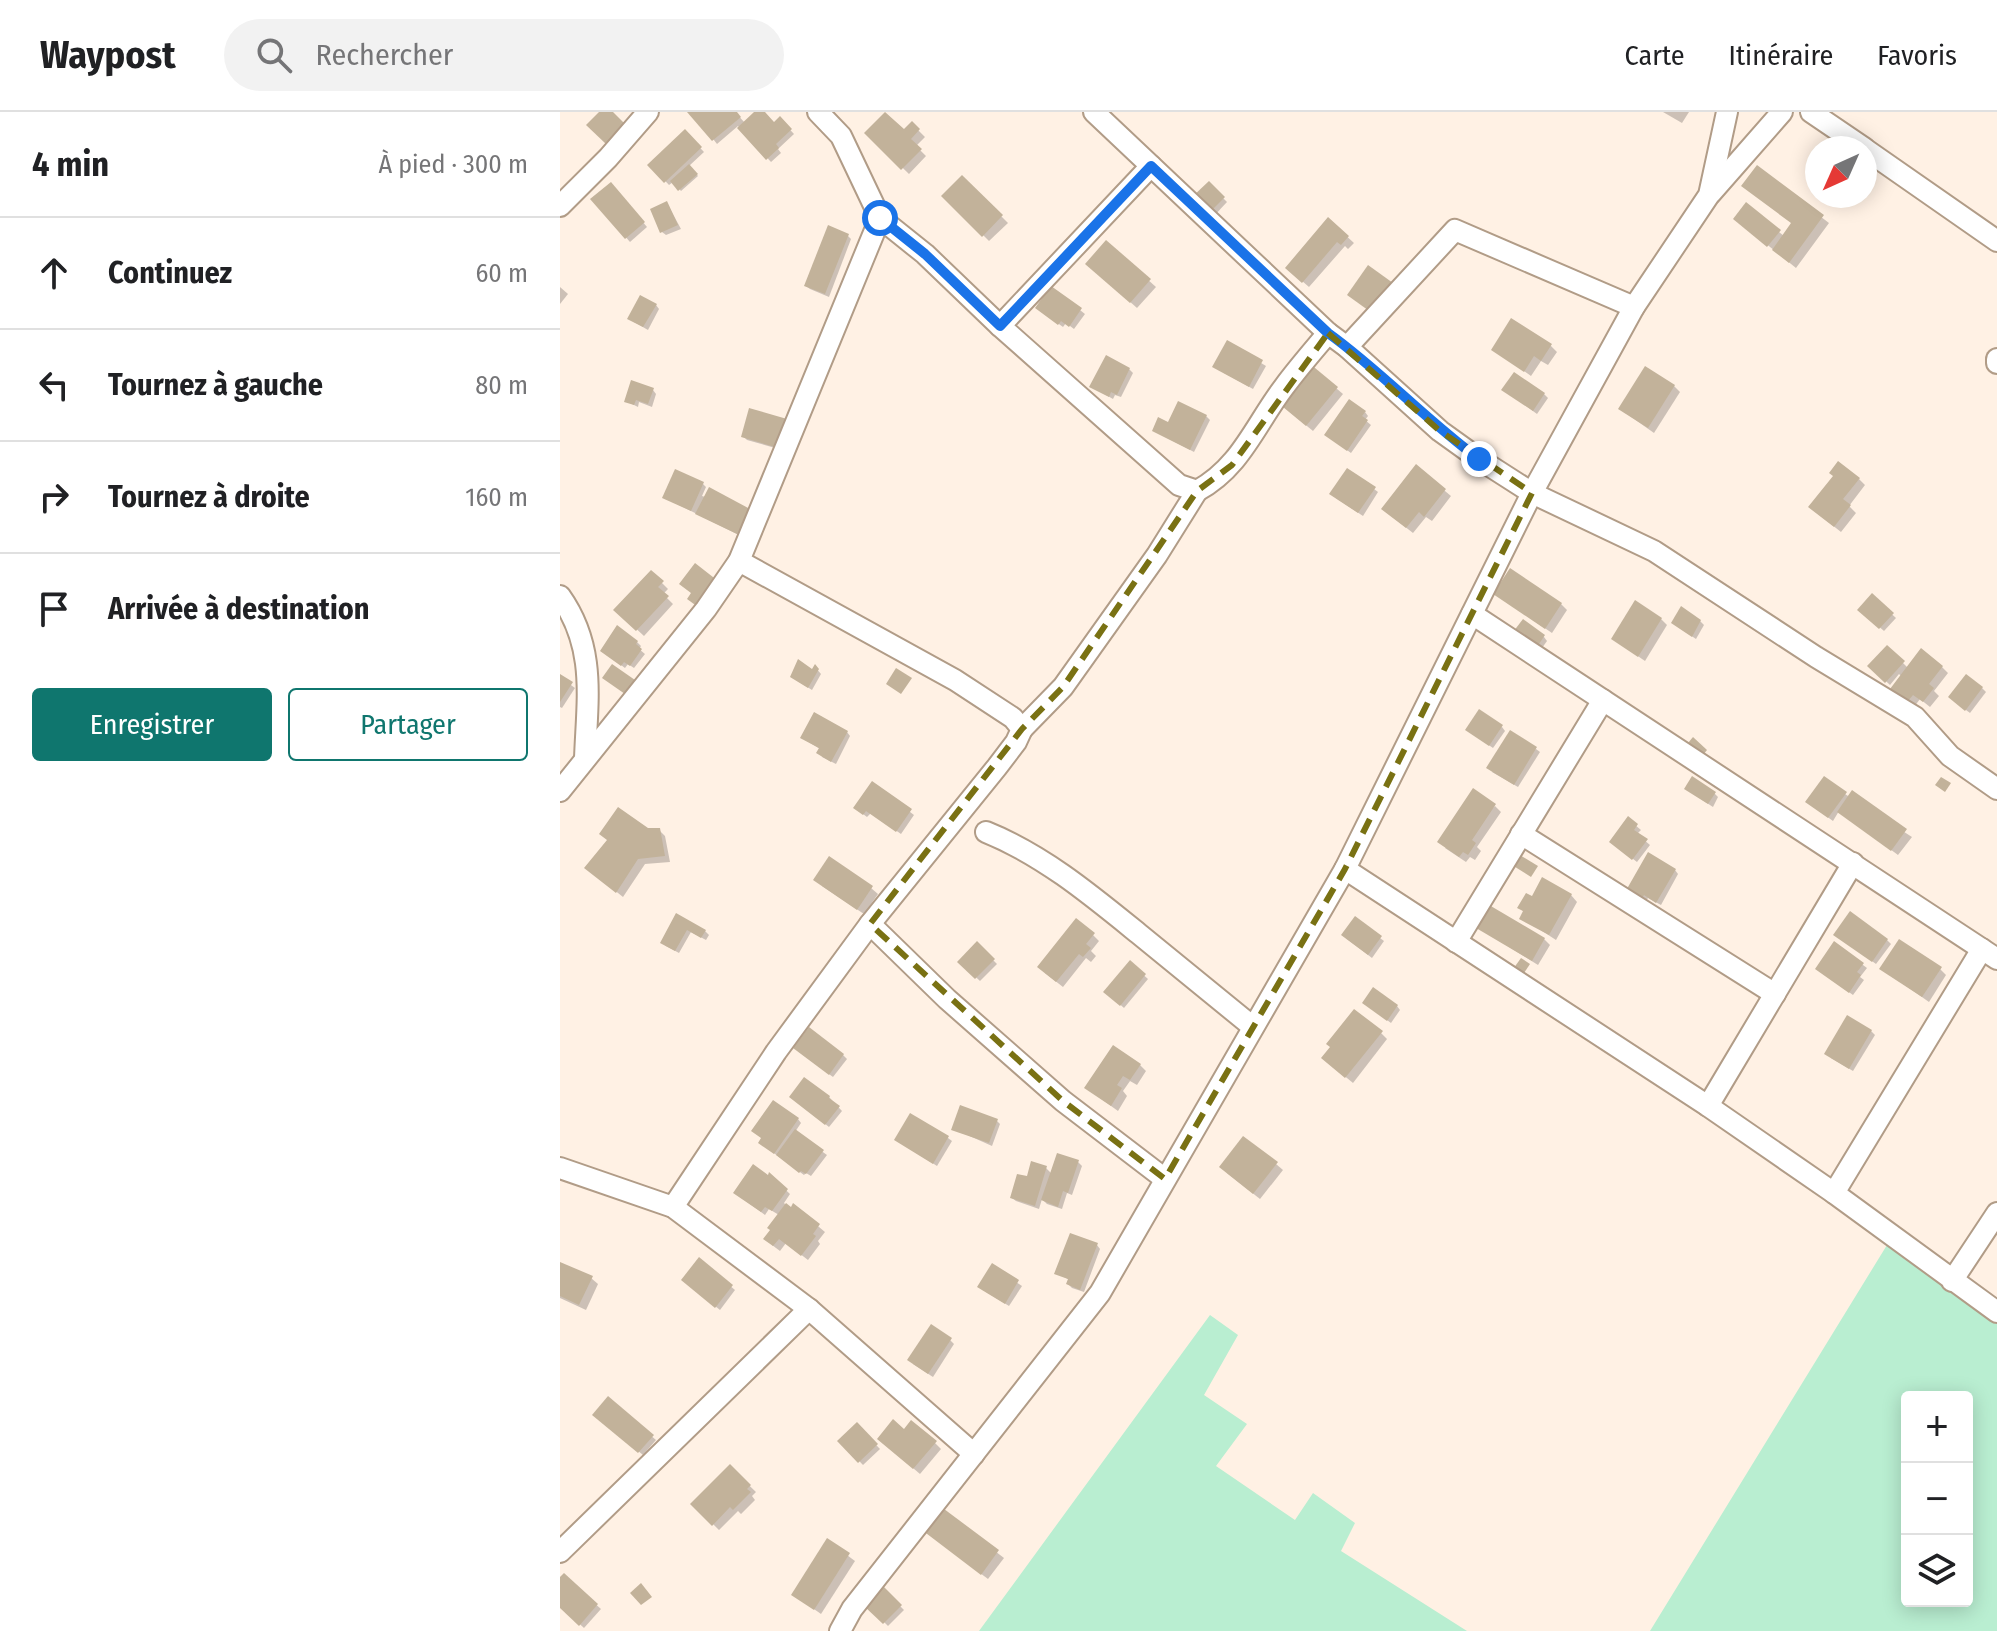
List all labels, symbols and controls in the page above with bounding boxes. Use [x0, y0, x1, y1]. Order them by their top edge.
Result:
search box [224, 19, 784, 91]
text: Waypost [40, 32, 176, 78]
icon: search [252, 33, 296, 77]
text: Rechercher [316, 37, 453, 73]
text: Carte [1625, 39, 1685, 72]
text: Itinéraire [1729, 39, 1833, 72]
text: Favoris [1877, 39, 1957, 72]
north arrow [1805, 136, 1877, 208]
text: 4 min [32, 144, 109, 185]
text: À pied · 300 m [378, 149, 528, 180]
route start [862, 200, 898, 236]
icon: ahead [32, 251, 76, 295]
text: Continuez [108, 255, 232, 291]
text: 60 m [475, 258, 528, 289]
icon: left [32, 363, 76, 407]
text: Tournez à gauche [108, 367, 323, 403]
text: 80 m [475, 370, 528, 401]
route end [1461, 441, 1497, 477]
icon: right [32, 475, 76, 519]
text: Tournez à droite [108, 479, 310, 515]
text: 160 m [465, 482, 528, 513]
icon: arrive [32, 587, 76, 631]
text: Arrivée à destination [108, 591, 369, 627]
button: Enregistrer [32, 688, 272, 761]
button: Partager [288, 688, 528, 761]
map controls [1901, 1391, 1973, 1607]
button: + [1901, 1391, 1973, 1463]
button: − [1901, 1463, 1973, 1535]
button: layers [1901, 1535, 1973, 1607]

